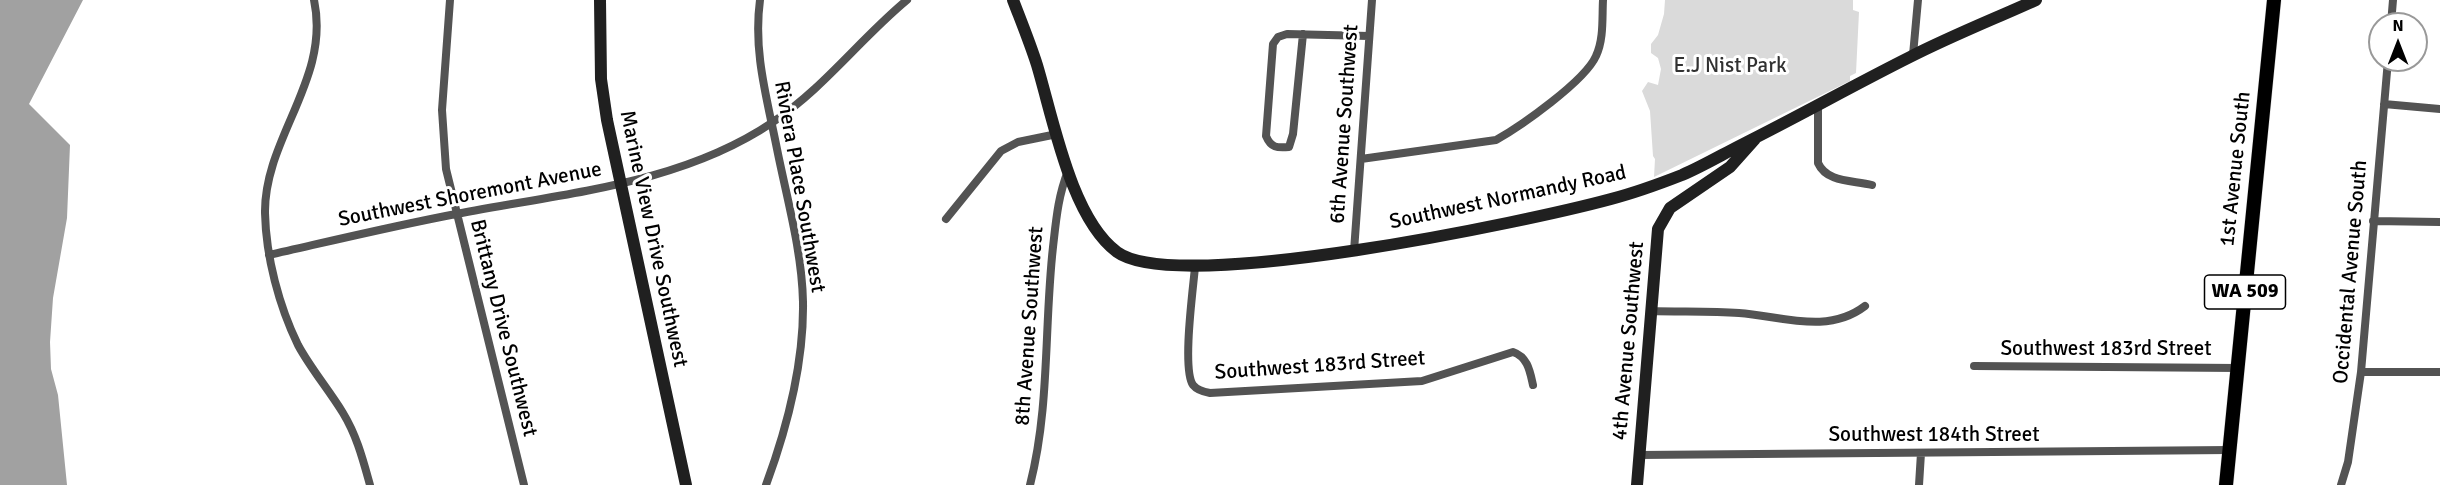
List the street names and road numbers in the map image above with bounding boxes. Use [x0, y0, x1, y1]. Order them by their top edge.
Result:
street label: 6th Avenue Southwest [1325, 24, 1365, 224]
street label: Riviera Place Southwest [768, 79, 830, 295]
street label: 1st Avenue South [2215, 90, 2257, 248]
street label: Marine View Drive Southwest [613, 108, 693, 370]
street label: Southwest Shoremont Avenue [336, 157, 604, 233]
street label: Occidental Avenue South [2329, 159, 2373, 385]
street label: Southwest Normandy Road [1387, 161, 1629, 235]
street label: Brittany Drive Southwest [464, 217, 542, 439]
street label: 8th Avenue Southwest [1010, 226, 1050, 426]
street label: 4th Avenue Southwest [1608, 241, 1650, 441]
road number: WA 509 [2204, 275, 2286, 309]
street label: Southwest 183rd Street [2000, 336, 2212, 362]
street label: Southwest 183rd Street [1214, 346, 1426, 386]
street label: Southwest 184th Street [1828, 422, 2040, 448]

